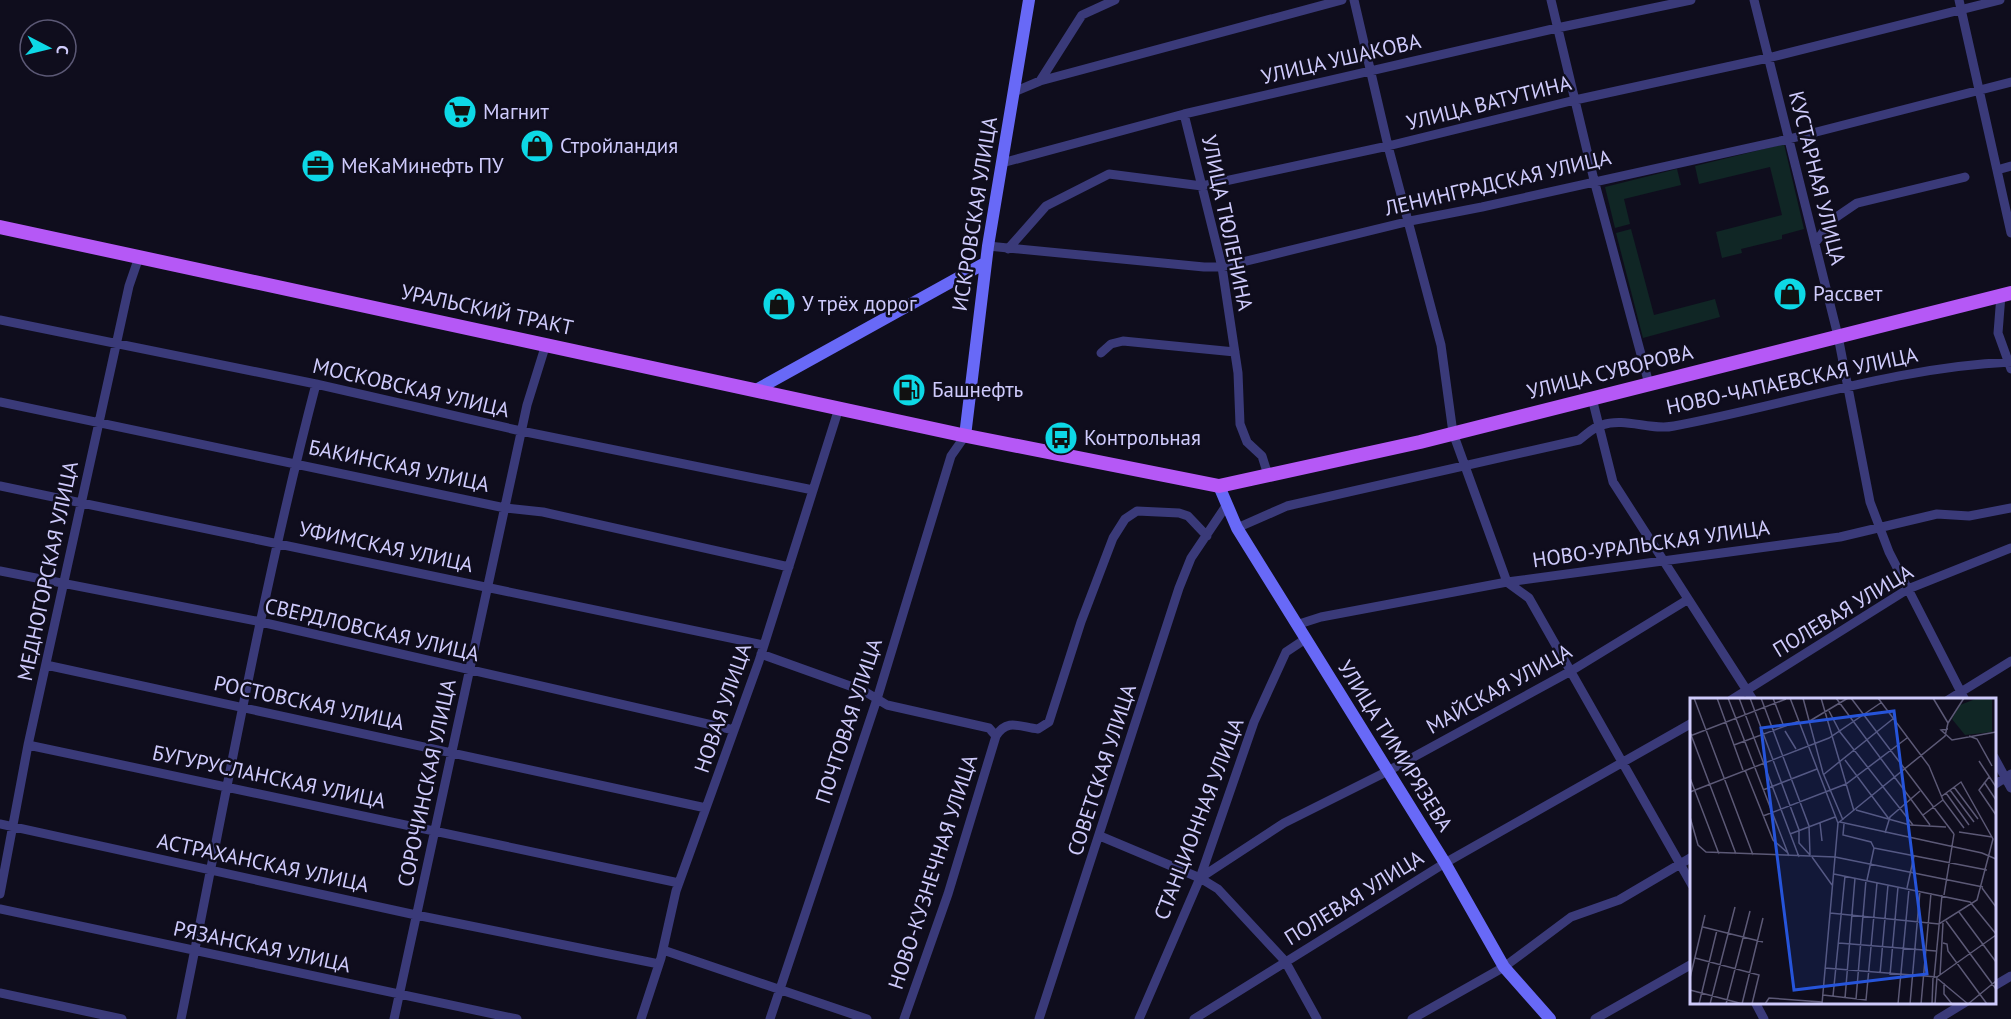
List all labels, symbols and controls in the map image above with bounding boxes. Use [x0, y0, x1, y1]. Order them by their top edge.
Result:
north arrow [18, 18, 78, 78]
street label: УЛИЦА УШАКОВА [1259, 27, 1424, 90]
text: С [52, 44, 73, 56]
street label: УЛИЦА ВАТУТИНА [1404, 69, 1575, 136]
street label: КУСТАРНАЯ УЛИЦА [1783, 88, 1852, 268]
supermarket icon: Магнит [442, 94, 478, 130]
place label: Магнит [483, 98, 550, 125]
street label: ИСКРОВСКАЯ УЛИЦА [946, 114, 1003, 313]
shop icon: Стройландия [519, 128, 555, 164]
place label: Стройландия [560, 132, 678, 159]
street label: УЛИЦА ТЮЛЕНИНА [1196, 133, 1259, 314]
street label: ЛЕНИНГРАДСКАЯ УЛИЦА [1381, 143, 1614, 222]
office icon: МеКаМинефть ПУ [300, 148, 336, 184]
place label: МеКаМинефть ПУ [341, 152, 504, 179]
shop icon: Рассвет [1772, 276, 1808, 312]
street label: УРАЛЬСКИЙ ТРАКТ [398, 278, 576, 341]
place label: Рассвет [1813, 280, 1883, 307]
shop icon: У трёх дорог [761, 286, 797, 322]
place label: У трёх дорог [802, 290, 917, 317]
street label: УЛИЦА СУВОРОВА [1524, 338, 1696, 405]
street label: НОВО-ЧАПАЕВСКАЯ УЛИЦА [1664, 341, 1921, 420]
street label: МОСКОВСКАЯ УЛИЦА [310, 352, 513, 423]
fuel station icon: Башнефть [891, 372, 927, 408]
place label: Башнефть [932, 376, 1024, 403]
bus stop icon: Контрольная [1043, 420, 1079, 456]
place label: Контрольная [1084, 424, 1201, 451]
street label: БАКИНСКАЯ УЛИЦА [306, 433, 493, 498]
street label: МЕДНОГОРСКАЯ УЛИЦА [11, 458, 84, 683]
street label: НОВО-УРАЛЬСКАЯ УЛИЦА [1531, 513, 1772, 574]
street label: УФИМСКАЯ УЛИЦА [296, 515, 476, 578]
street label: ПОЛЕВАЯ УЛИЦА [1768, 558, 1918, 663]
street label: СВЕРДЛОВСКАЯ УЛИЦА [262, 592, 483, 667]
street label: ПОЧТОВАЯ УЛИЦА [809, 634, 888, 807]
street label: МАЙСКАЯ УЛИЦА [1421, 637, 1577, 740]
street label: НОВАЯ УЛИЦА [688, 639, 758, 776]
street label: УЛИЦА ТИМИРЯЗЕВА [1332, 655, 1459, 837]
street label: РОСТОВСКАЯ УЛИЦА [211, 669, 407, 736]
street label: СОРОЧИНСКАЯ УЛИЦА [391, 676, 462, 889]
street label: СОВЕТСКАЯ УЛИЦА [1061, 680, 1142, 859]
inset map [1690, 698, 1996, 1004]
street label: СТАНЦИОННАЯ УЛИЦА [1148, 713, 1250, 924]
street label: БУГУРУСЛАНСКАЯ УЛИЦА [150, 739, 389, 815]
street label: НОВО-КУЗНЕЧНАЯ УЛИЦА [882, 751, 983, 993]
street label: АСТРАХАНСКАЯ УЛИЦА [155, 827, 372, 898]
street label: ПОЛЕВАЯ УЛИЦА [1279, 844, 1429, 951]
street label: РЯЗАНСКАЯ УЛИЦА [171, 915, 354, 979]

